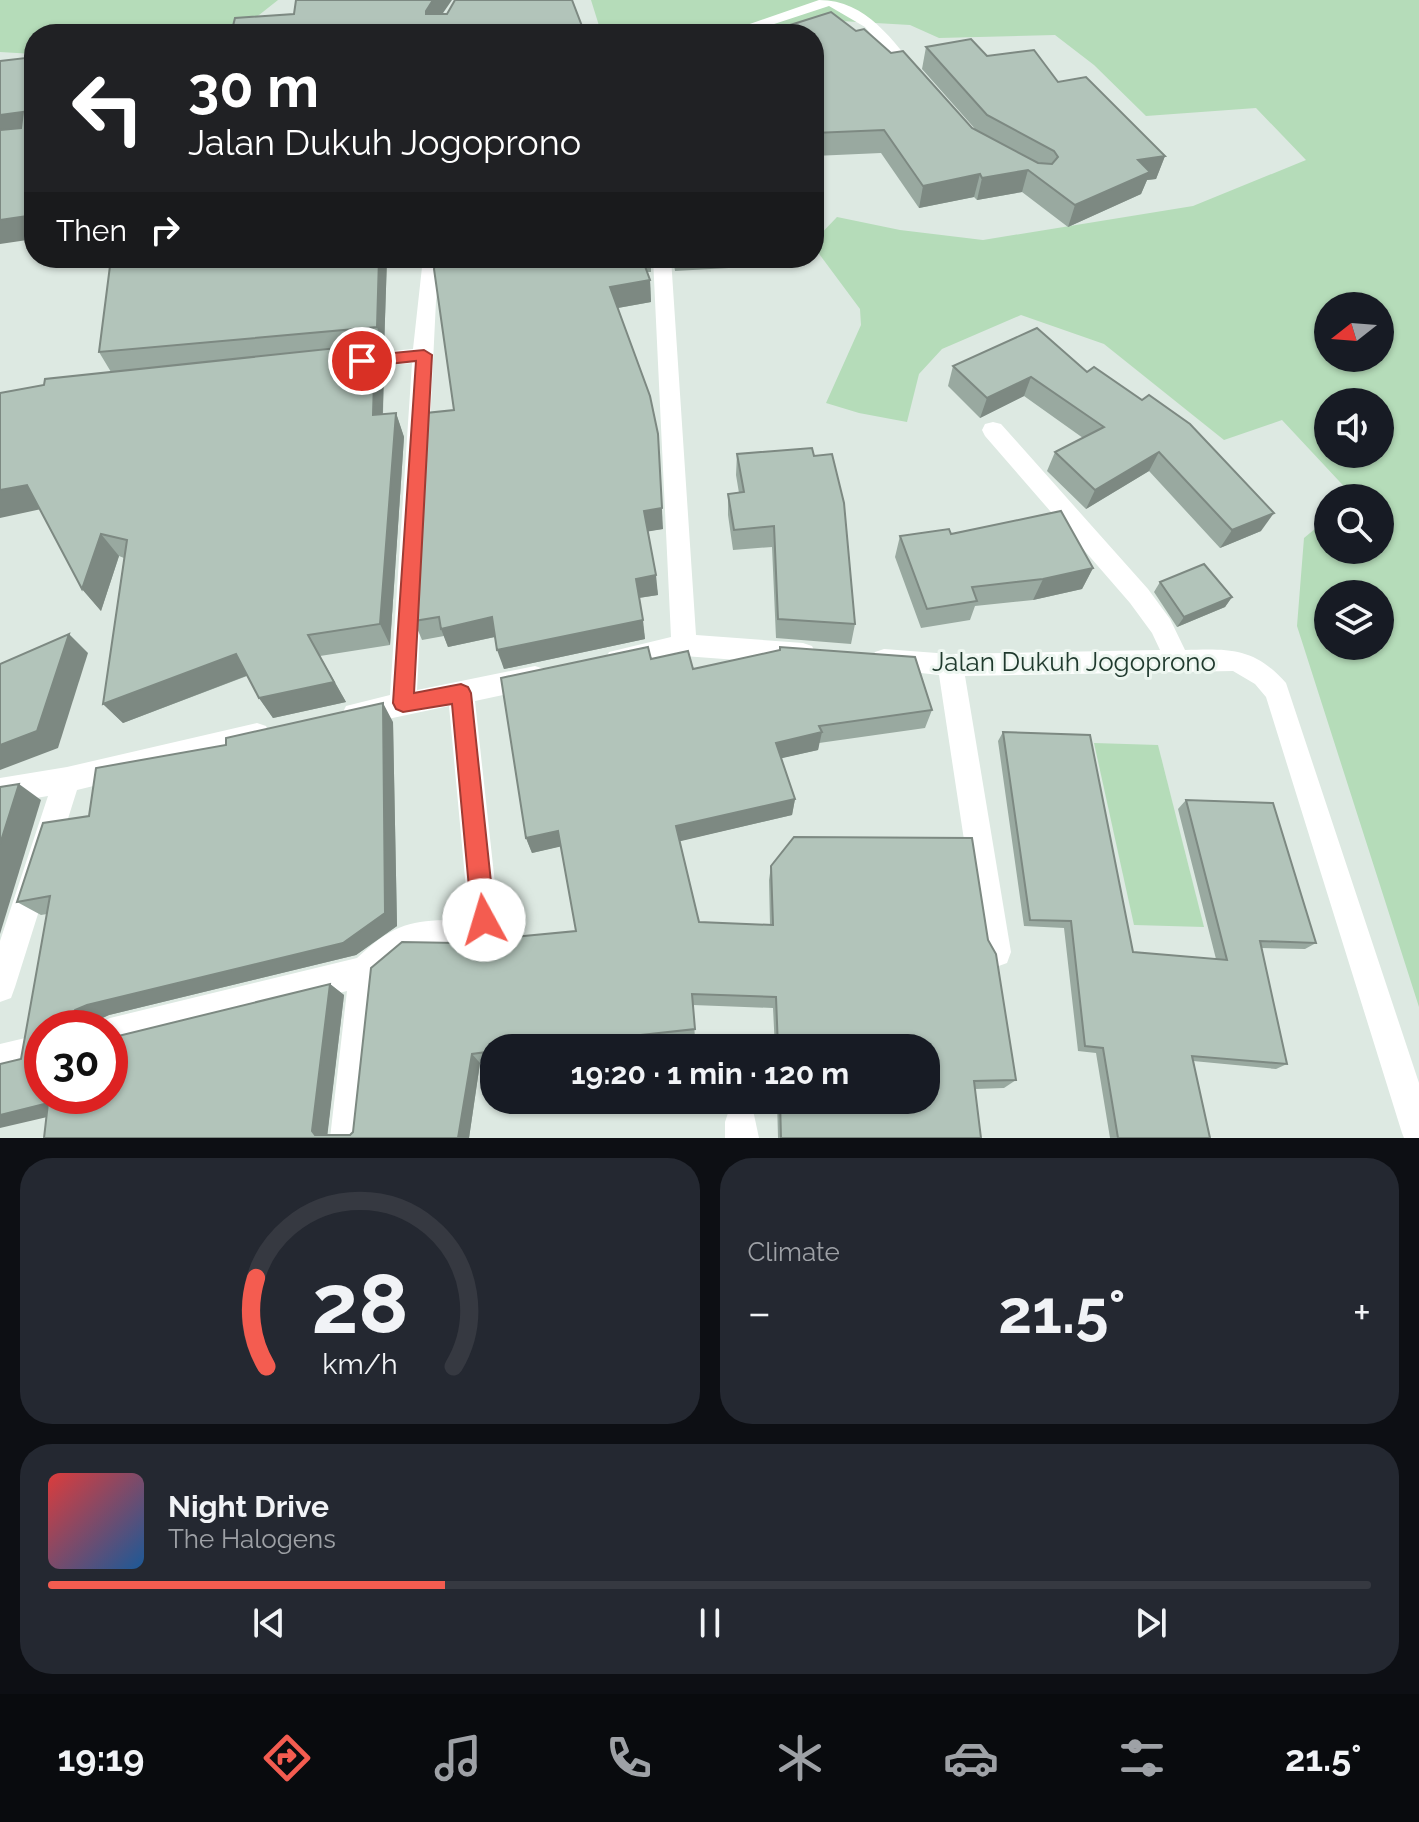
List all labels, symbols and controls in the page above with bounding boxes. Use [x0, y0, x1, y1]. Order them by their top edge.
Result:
text: 30 m [188, 54, 319, 120]
icon: left [56, 56, 160, 160]
text: Jalan Dukuh Jogoprono [188, 121, 581, 163]
icon: right [143, 208, 187, 252]
text: Then [56, 213, 127, 248]
north arrow [1314, 292, 1394, 372]
map controls [1314, 292, 1394, 660]
pin [328, 327, 396, 395]
icon: arrive [340, 339, 384, 383]
button: sound [1314, 388, 1394, 468]
button: search [1314, 484, 1394, 564]
button: layers [1314, 580, 1394, 660]
street label: Jalan Dukuh Jogoprono [932, 647, 1216, 677]
position arrow [442, 878, 526, 962]
speed limit sign: 30 [24, 1010, 128, 1114]
text: 19:20 · 1 min · 120 m [571, 1056, 849, 1091]
text: Climate [748, 1237, 840, 1267]
text: 28 [311, 1255, 408, 1352]
text: 21.5° [998, 1277, 1126, 1347]
text: − [748, 1287, 771, 1338]
text: + [1353, 1287, 1371, 1338]
text: km/h [322, 1347, 397, 1381]
text: Night Drive [168, 1489, 329, 1524]
text: The Halogens [168, 1524, 336, 1554]
icon: previous [247, 1601, 291, 1645]
icon: pause [688, 1601, 732, 1645]
icon: next [1129, 1601, 1173, 1645]
icon: directions [259, 1730, 315, 1786]
icon: music [430, 1730, 486, 1786]
icon: phone [601, 1730, 657, 1786]
icon: climate [772, 1730, 828, 1786]
icon: car [943, 1730, 999, 1786]
icon: filters [1114, 1730, 1170, 1786]
text: 19:19 [57, 1737, 144, 1779]
text: 21.5° [1285, 1737, 1361, 1779]

